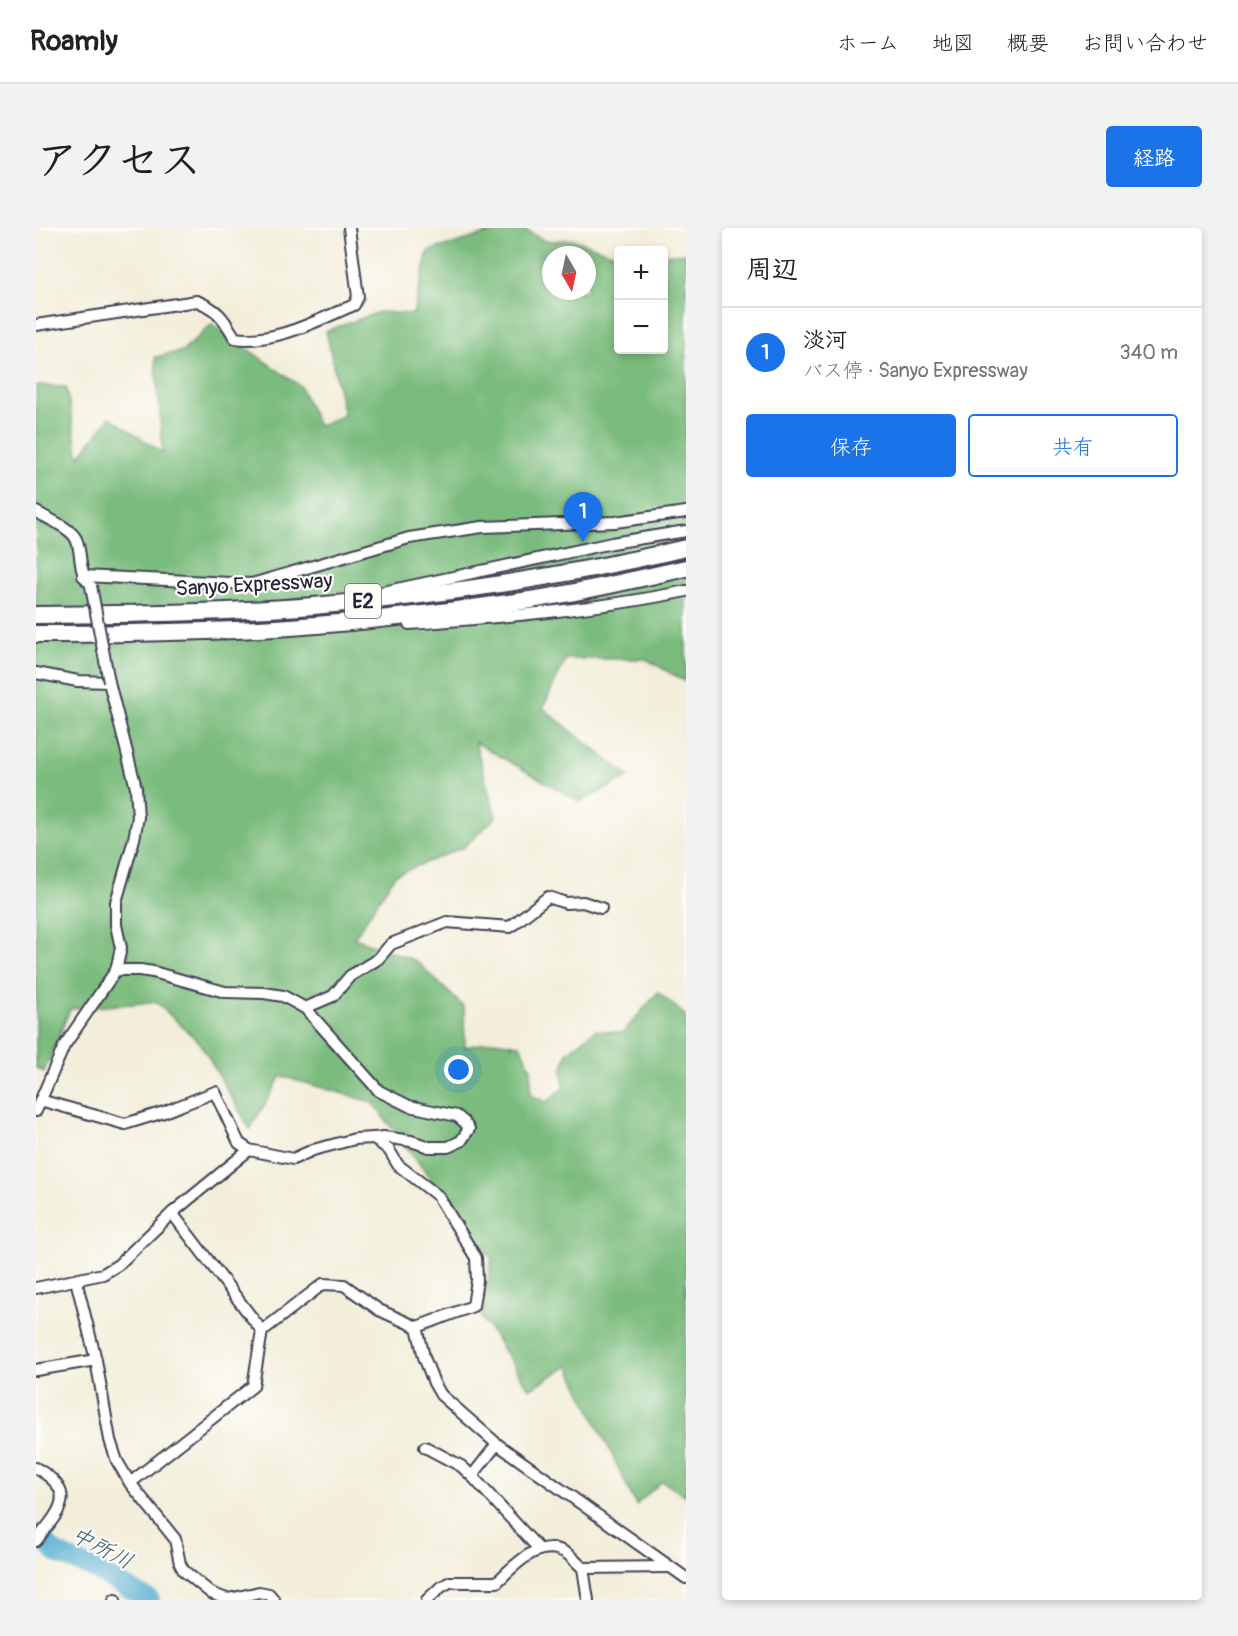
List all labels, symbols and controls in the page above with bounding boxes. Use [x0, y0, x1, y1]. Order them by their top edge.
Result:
text: Roamly [30, 24, 118, 59]
text: ホーム [837, 30, 899, 57]
text: 地図 [932, 30, 974, 57]
text: 概要 [1007, 30, 1049, 57]
text: お問い合わせ [1082, 30, 1208, 57]
button: 経路 [1106, 126, 1202, 187]
text: アクセス [36, 135, 201, 187]
north arrow [542, 246, 596, 300]
map controls [614, 246, 668, 354]
button: + [614, 246, 668, 300]
text: 周辺 [746, 254, 798, 286]
button: − [614, 300, 668, 354]
text: 淡河 [803, 326, 847, 354]
text: 1 [762, 340, 769, 365]
text: 340 m [1119, 340, 1178, 365]
text: バス停 · Sanyo Expressway [803, 358, 1028, 383]
button: 保存 [746, 414, 956, 477]
button: 共有 [968, 414, 1178, 477]
pin: 1 [564, 492, 602, 542]
street label: Sanyo Expressway [175, 567, 333, 603]
road number: E2 [345, 584, 381, 618]
your location [444, 1055, 473, 1084]
water label: 中所川 [66, 1520, 138, 1576]

